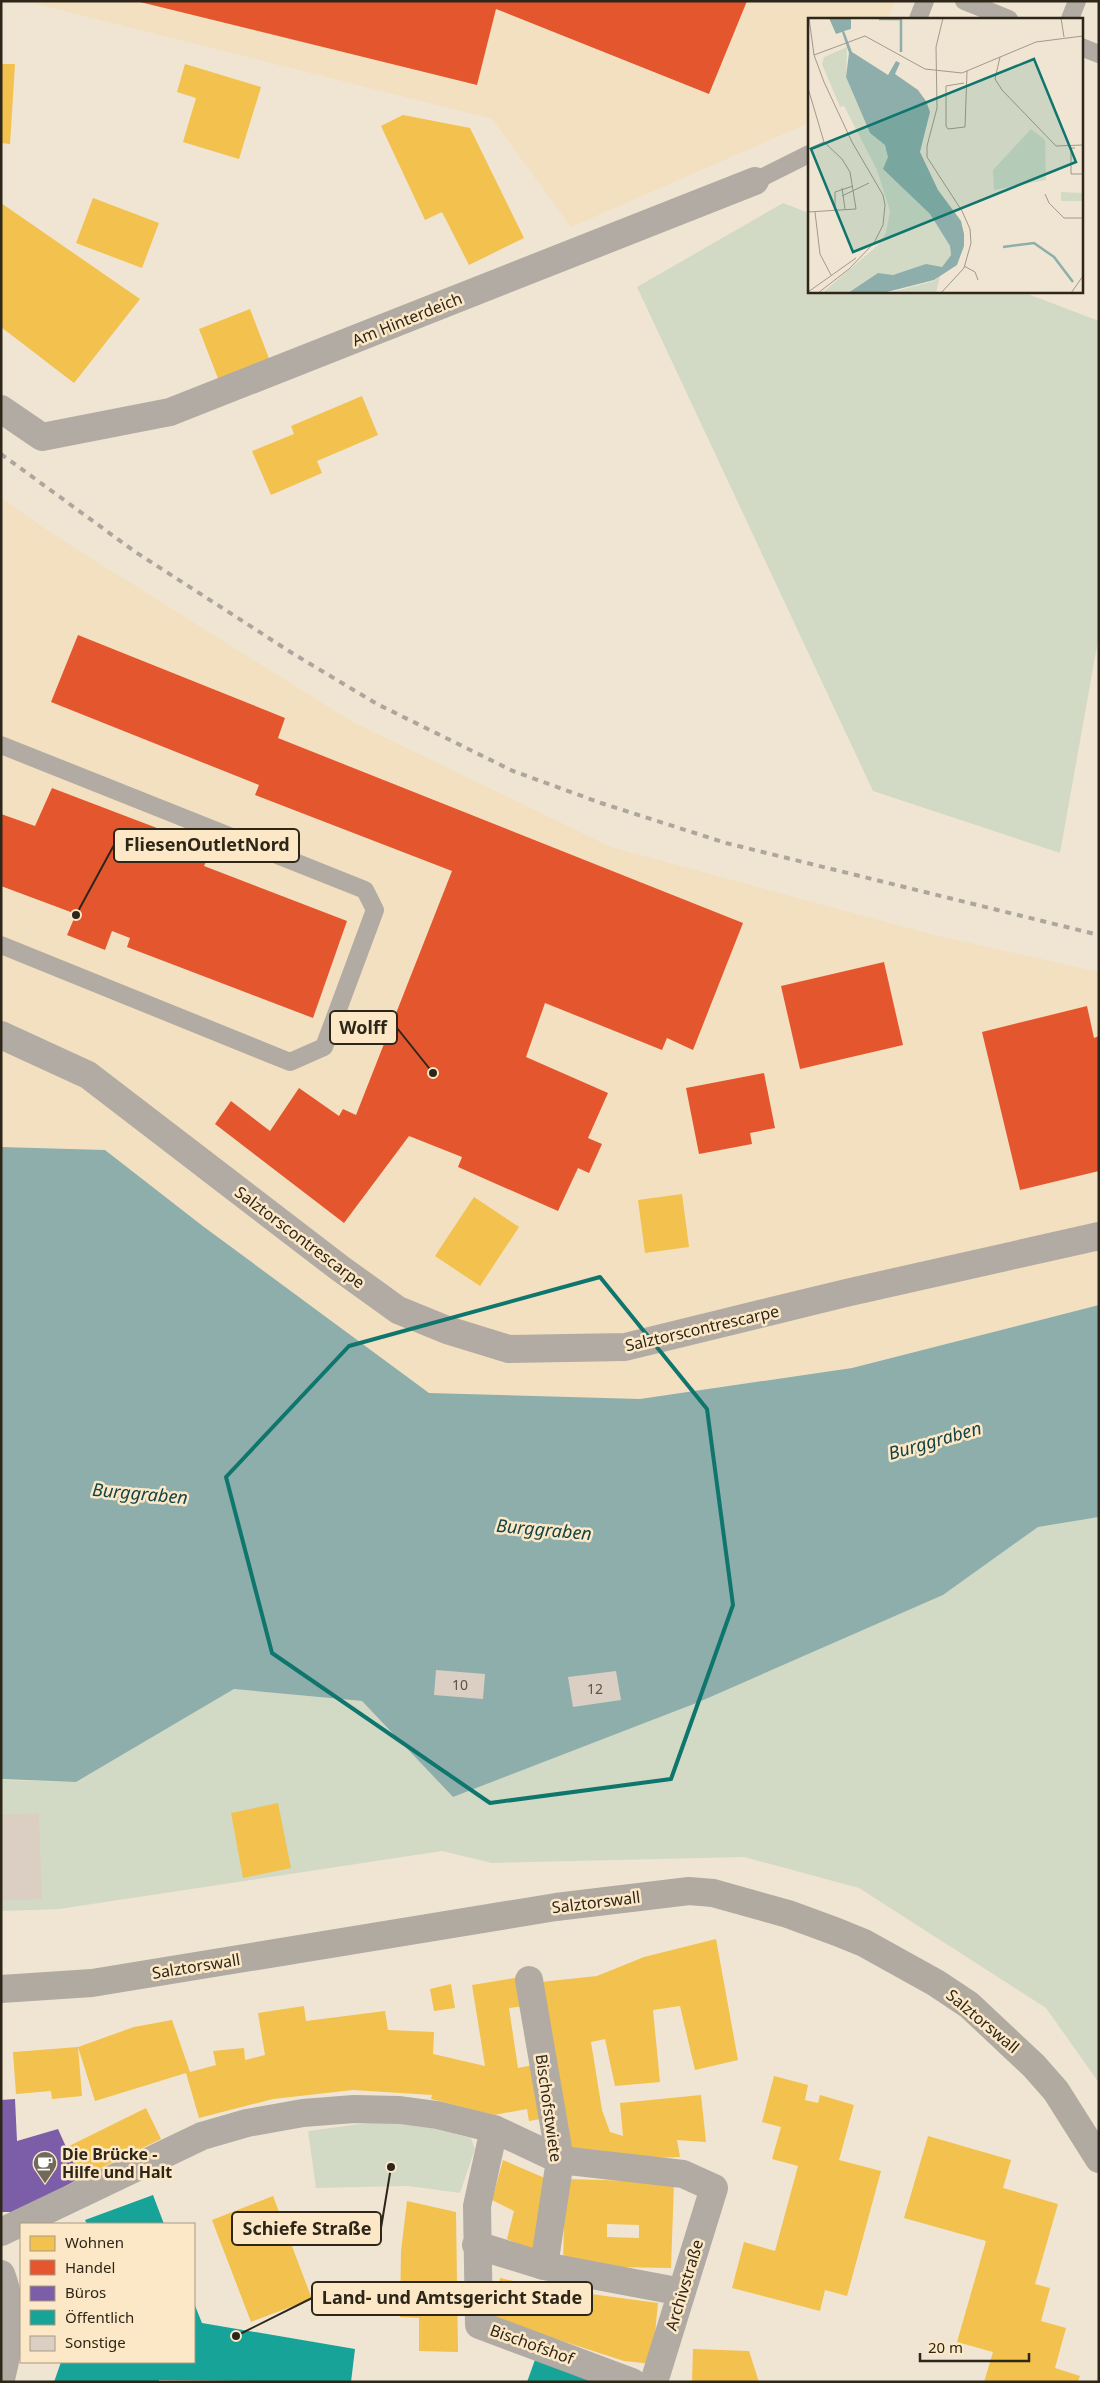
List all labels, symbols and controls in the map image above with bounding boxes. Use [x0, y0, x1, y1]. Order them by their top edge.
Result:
inset map [808, 18, 1082, 292]
street label: Am Hinterdeich [349, 287, 465, 351]
callout: FliesenOutletNord [114, 829, 299, 862]
text: FliesenOutletNord [124, 832, 290, 856]
callout: Wolff [330, 1011, 397, 1044]
text: Wolff [339, 1015, 388, 1039]
street label: Salztorscontrescarpe [231, 1181, 369, 1293]
street label: Salztorscontrescarpe [623, 1300, 781, 1356]
water label: Burggraben [885, 1415, 984, 1465]
water label: Burggraben [91, 1477, 189, 1509]
water label: Burggraben [495, 1513, 593, 1545]
house number: 10 [452, 1675, 468, 1694]
house number: 12 [587, 1679, 603, 1698]
street label: Salztorswall [551, 1886, 641, 1918]
street label: Salztorswall [150, 1948, 242, 1984]
street label: Salztorswall [942, 1984, 1024, 2058]
street label: Bischofstwiete [531, 2053, 567, 2163]
place label: Die Brücke - Hilfe und Halt [62, 2143, 172, 2183]
cafe icon: Die Brücke - Hilfe und Halt [32, 2150, 58, 2184]
callout: Schiefe Straße [232, 2212, 381, 2245]
text: Schiefe Straße [242, 2216, 372, 2240]
legend [20, 2223, 195, 2363]
text: Wohnen [65, 2232, 124, 2252]
street label: Archivstraße [660, 2237, 708, 2333]
text: Handel [65, 2257, 115, 2277]
text: Büros [65, 2282, 106, 2302]
callout: Land- und Amtsgericht Stade [312, 2282, 592, 2315]
text: Land- und Amtsgericht Stade [322, 2285, 582, 2309]
text: Öffentlich [65, 2307, 134, 2327]
street label: Bischofshof [487, 2319, 578, 2370]
scale bar [920, 2330, 1029, 2362]
text: Sonstige [65, 2332, 126, 2352]
text: 20 m [928, 2337, 963, 2357]

